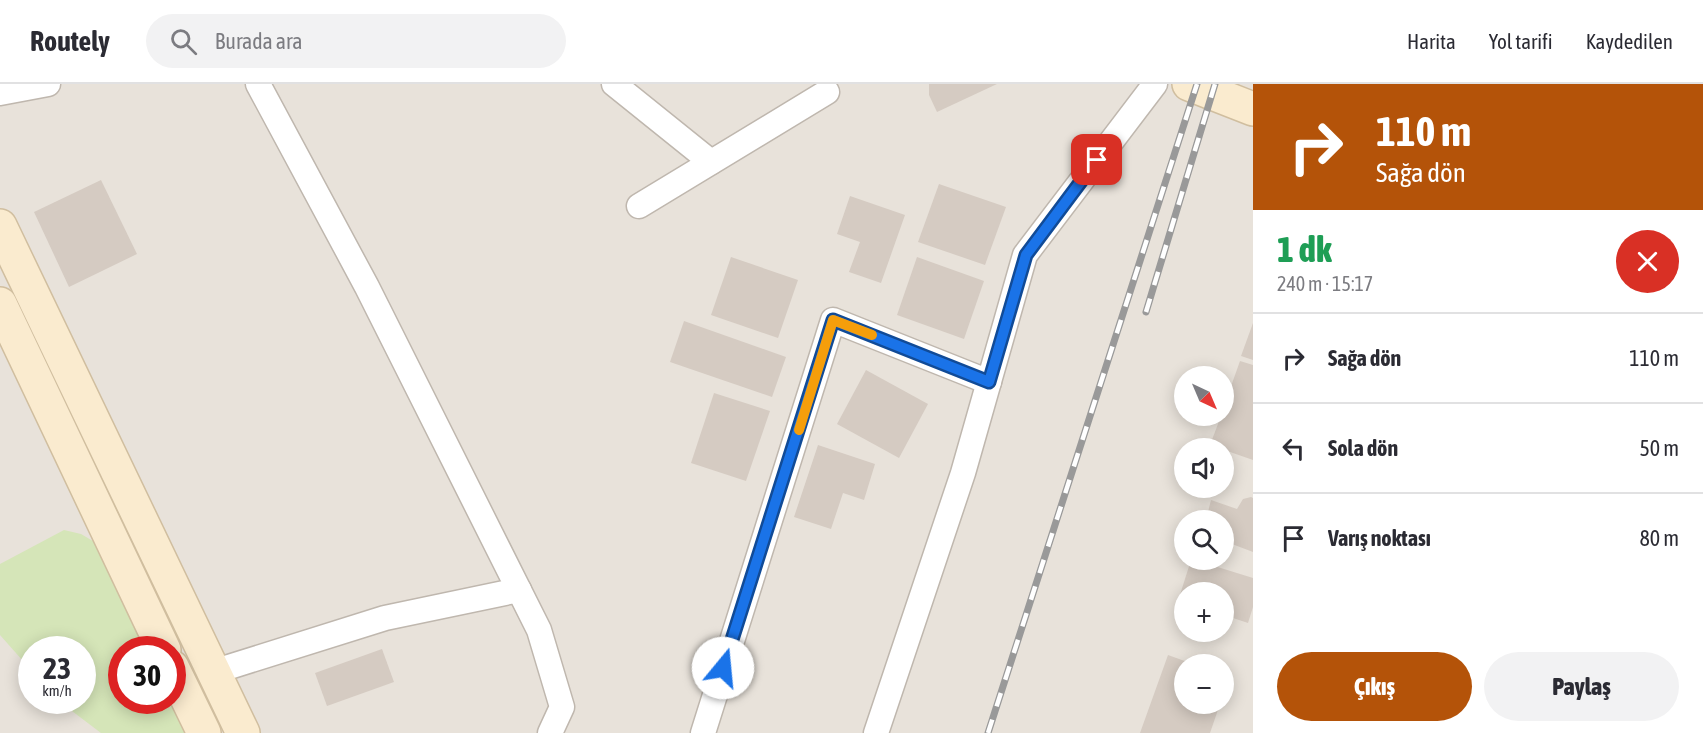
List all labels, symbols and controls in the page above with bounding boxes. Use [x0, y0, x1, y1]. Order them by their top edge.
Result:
search box [146, 14, 566, 68]
text: Routely [30, 25, 110, 57]
icon: search [167, 25, 200, 58]
text: Burada ara [215, 28, 302, 54]
text: Harita [1407, 29, 1456, 53]
text: Yol tarifi [1489, 29, 1553, 53]
text: Kaydedilen [1586, 29, 1673, 53]
text: 110 m [1376, 107, 1471, 155]
icon: right [1277, 108, 1355, 186]
pin [1071, 134, 1122, 185]
icon: arrive [1080, 143, 1113, 176]
text: Sağa dön [1376, 157, 1466, 188]
text: 1 dk [1277, 228, 1332, 270]
button: close [1616, 230, 1679, 293]
text: 240 m · 15:17 [1277, 272, 1373, 295]
icon: right [1277, 342, 1310, 375]
text: Sağa dön [1328, 345, 1401, 371]
text: 110 m [1629, 345, 1679, 371]
north arrow [1174, 366, 1234, 426]
map controls [1174, 366, 1234, 714]
icon: left [1277, 432, 1310, 465]
text: Sola dön [1328, 435, 1398, 461]
text: 50 m [1639, 435, 1679, 461]
button: sound [1174, 438, 1234, 498]
button: search [1174, 510, 1234, 570]
icon: arrive [1277, 522, 1310, 555]
text: Varış noktası [1328, 525, 1431, 551]
text: 80 m [1639, 525, 1679, 551]
button: + [1174, 582, 1234, 642]
speed limit sign: 30 [108, 636, 186, 714]
position arrow [691, 636, 755, 700]
text: 23 [43, 651, 71, 685]
button: Çıkış [1277, 652, 1472, 721]
button: Paylaş [1484, 652, 1679, 721]
button: − [1174, 654, 1234, 714]
text: km/h [42, 682, 72, 699]

